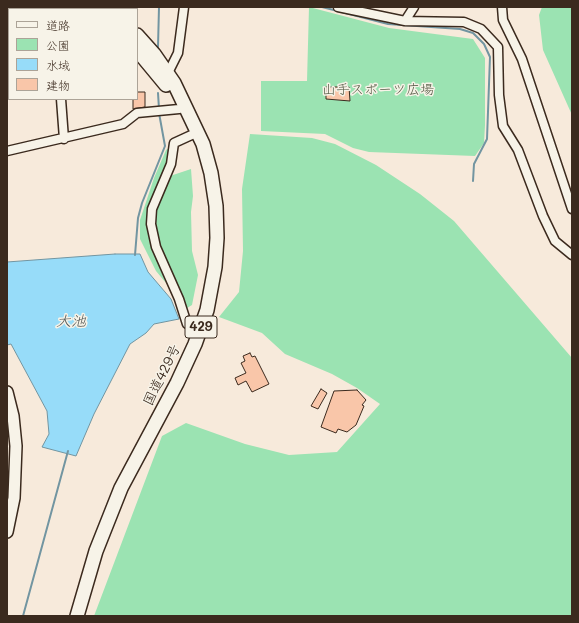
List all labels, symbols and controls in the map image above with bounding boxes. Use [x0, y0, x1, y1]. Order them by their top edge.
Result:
legend [8, 8, 138, 100]
text: 道路 [46, 17, 70, 33]
text: 公園 [46, 37, 70, 53]
text: 水域 [46, 57, 70, 73]
text: 建物 [46, 77, 70, 93]
park label: 山手スポーツ広場 [322, 82, 434, 98]
water label: 大池 [56, 312, 86, 330]
road number: 429 [185, 316, 217, 338]
street label: 国道429号 [140, 342, 184, 408]

